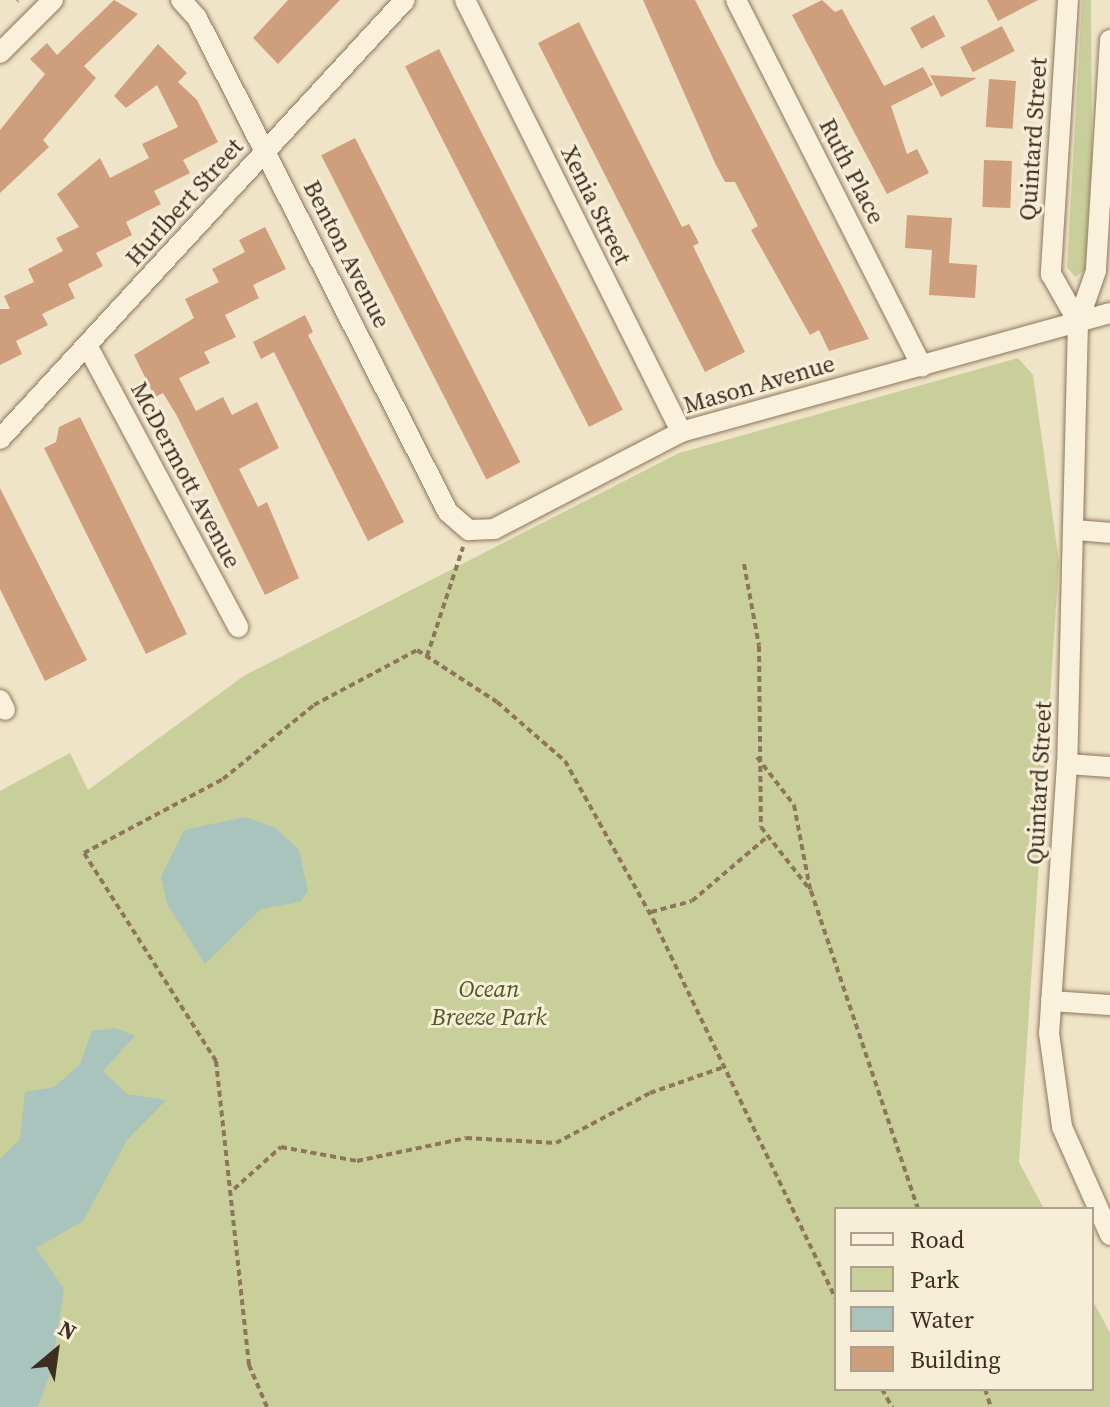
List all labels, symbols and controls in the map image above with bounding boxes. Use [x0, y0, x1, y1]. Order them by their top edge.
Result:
street label: Quintard Street [1013, 56, 1053, 222]
street label: Ruth Place [813, 114, 891, 228]
street label: Hurlbert Street [119, 132, 249, 272]
street label: Xenia Street [555, 141, 637, 269]
street label: Benton Avenue [297, 175, 397, 333]
street label: Mason Avenue [680, 349, 838, 419]
street label: McDermott Avenue [125, 377, 247, 573]
street label: Quintard Street [1020, 701, 1058, 865]
park label: Ocean Breeze Park [431, 975, 547, 1031]
legend [834, 1207, 1094, 1391]
text: Road [910, 1223, 964, 1256]
text: Park [910, 1263, 959, 1296]
text: Water [910, 1303, 974, 1336]
north arrow [16, 1311, 96, 1391]
text: N [53, 1313, 82, 1347]
text: Building [910, 1343, 1001, 1376]

